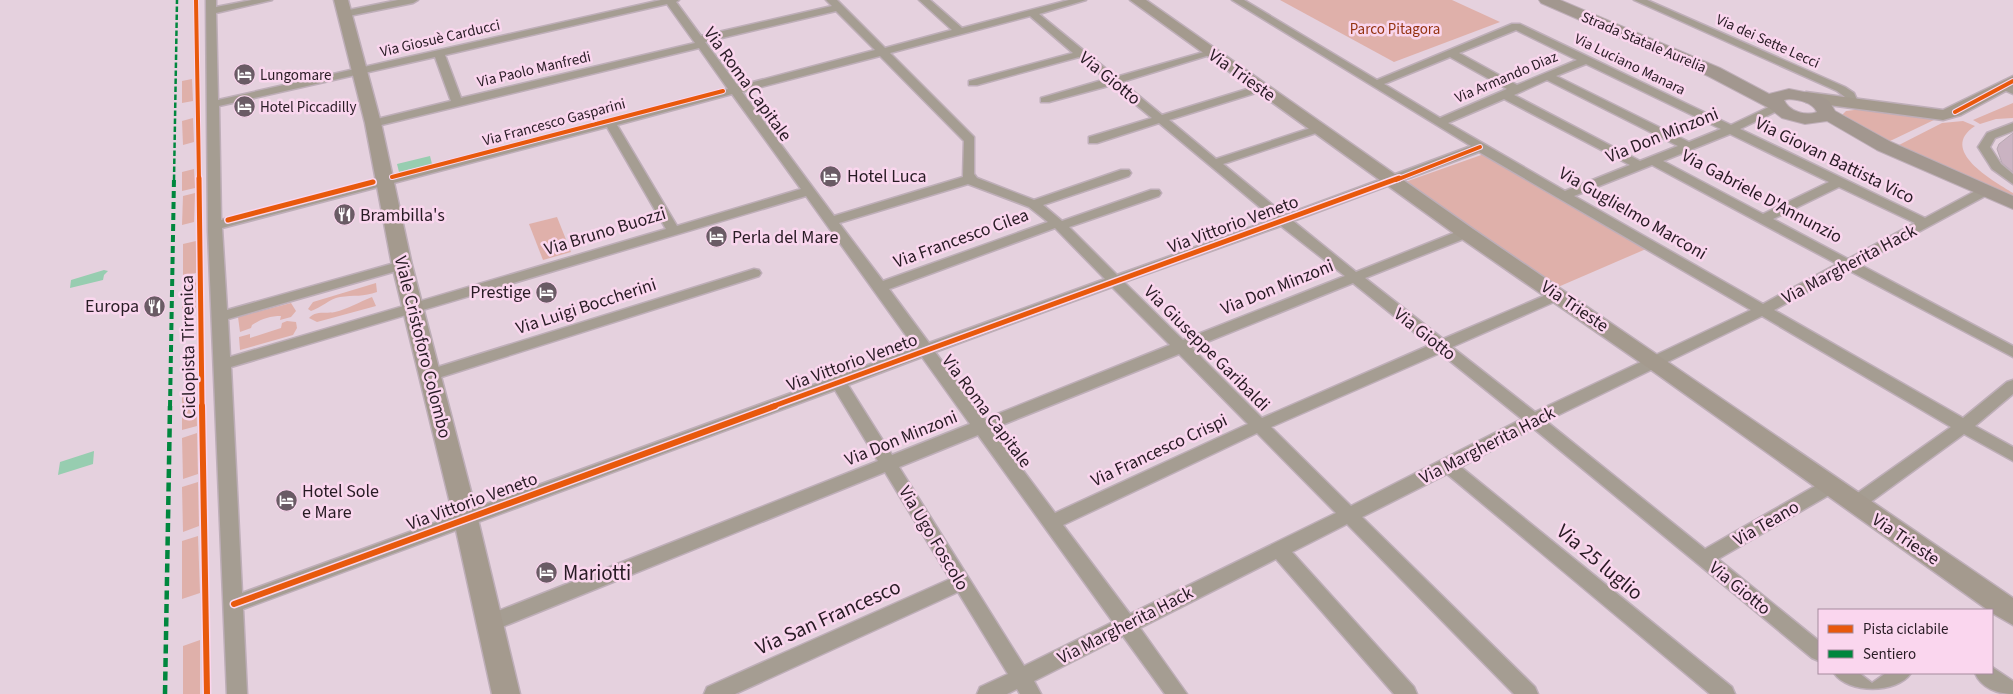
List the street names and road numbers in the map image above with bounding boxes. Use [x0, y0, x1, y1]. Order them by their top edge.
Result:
street label: Strada Statale Aurelia [1578, 7, 1710, 78]
street label: Via dei Sette Lecci [1713, 9, 1823, 74]
street label: Via Giosuè Carducci [378, 14, 502, 63]
street label: Via Roma Capitale [698, 22, 798, 147]
street label: Via Luciano Manara [1571, 28, 1689, 100]
street label: Via Trieste [1203, 43, 1280, 108]
street label: Via Paolo Manfredi [475, 46, 593, 93]
street label: Via Giotto [1074, 46, 1146, 111]
street label: Via Armando Diaz [1452, 46, 1561, 109]
street label: Via Francesco Gasparini [480, 93, 628, 152]
street label: Via Don Minzoni [1602, 101, 1722, 169]
street label: Via Giovan Battista Vico [1751, 111, 1919, 210]
street label: Via Gabriele D'Annunzio [1677, 143, 1847, 249]
street label: Via Guglielmo Marconi [1554, 161, 1711, 266]
street label: Via Vittorio Veneto [1164, 189, 1302, 260]
street label: Via Bruno Buozzi [541, 201, 669, 262]
street label: Via Francesco Cilea [890, 202, 1032, 275]
street label: Via Margherita Hack [1777, 218, 1921, 311]
street label: Viale Cristoforo Colombo [388, 253, 457, 441]
street label: Via Don Minzoni [1217, 253, 1337, 321]
street label: Via Luigi Boccherini [513, 272, 660, 341]
street label: Ciclopista Tirrenica [175, 275, 202, 419]
street label: Via Trieste [1536, 275, 1614, 338]
street label: Via Giuseppe Garibaldi [1138, 280, 1275, 417]
street label: Via Giotto [1388, 302, 1461, 367]
street label: Via Vittorio Veneto [783, 327, 921, 398]
street label: Via Roma Capitale [936, 350, 1038, 473]
street label: Via Margherita Hack [1415, 400, 1560, 490]
street label: Via Don Minzoni [841, 404, 961, 472]
street label: Via Francesco Crispi [1087, 408, 1232, 493]
street label: Via Vittorio Veneto [403, 466, 541, 537]
street label: Via Ugo Foscolo [893, 481, 975, 595]
street label: Via Teano [1729, 495, 1804, 552]
street label: Via Trieste [1867, 508, 1945, 571]
street label: Via 25 luglio [1550, 517, 1650, 607]
street label: Via Giotto [1704, 556, 1776, 621]
street label: Via San Francesco [751, 572, 905, 662]
street label: Via Margherita Hack [1053, 580, 1198, 670]

